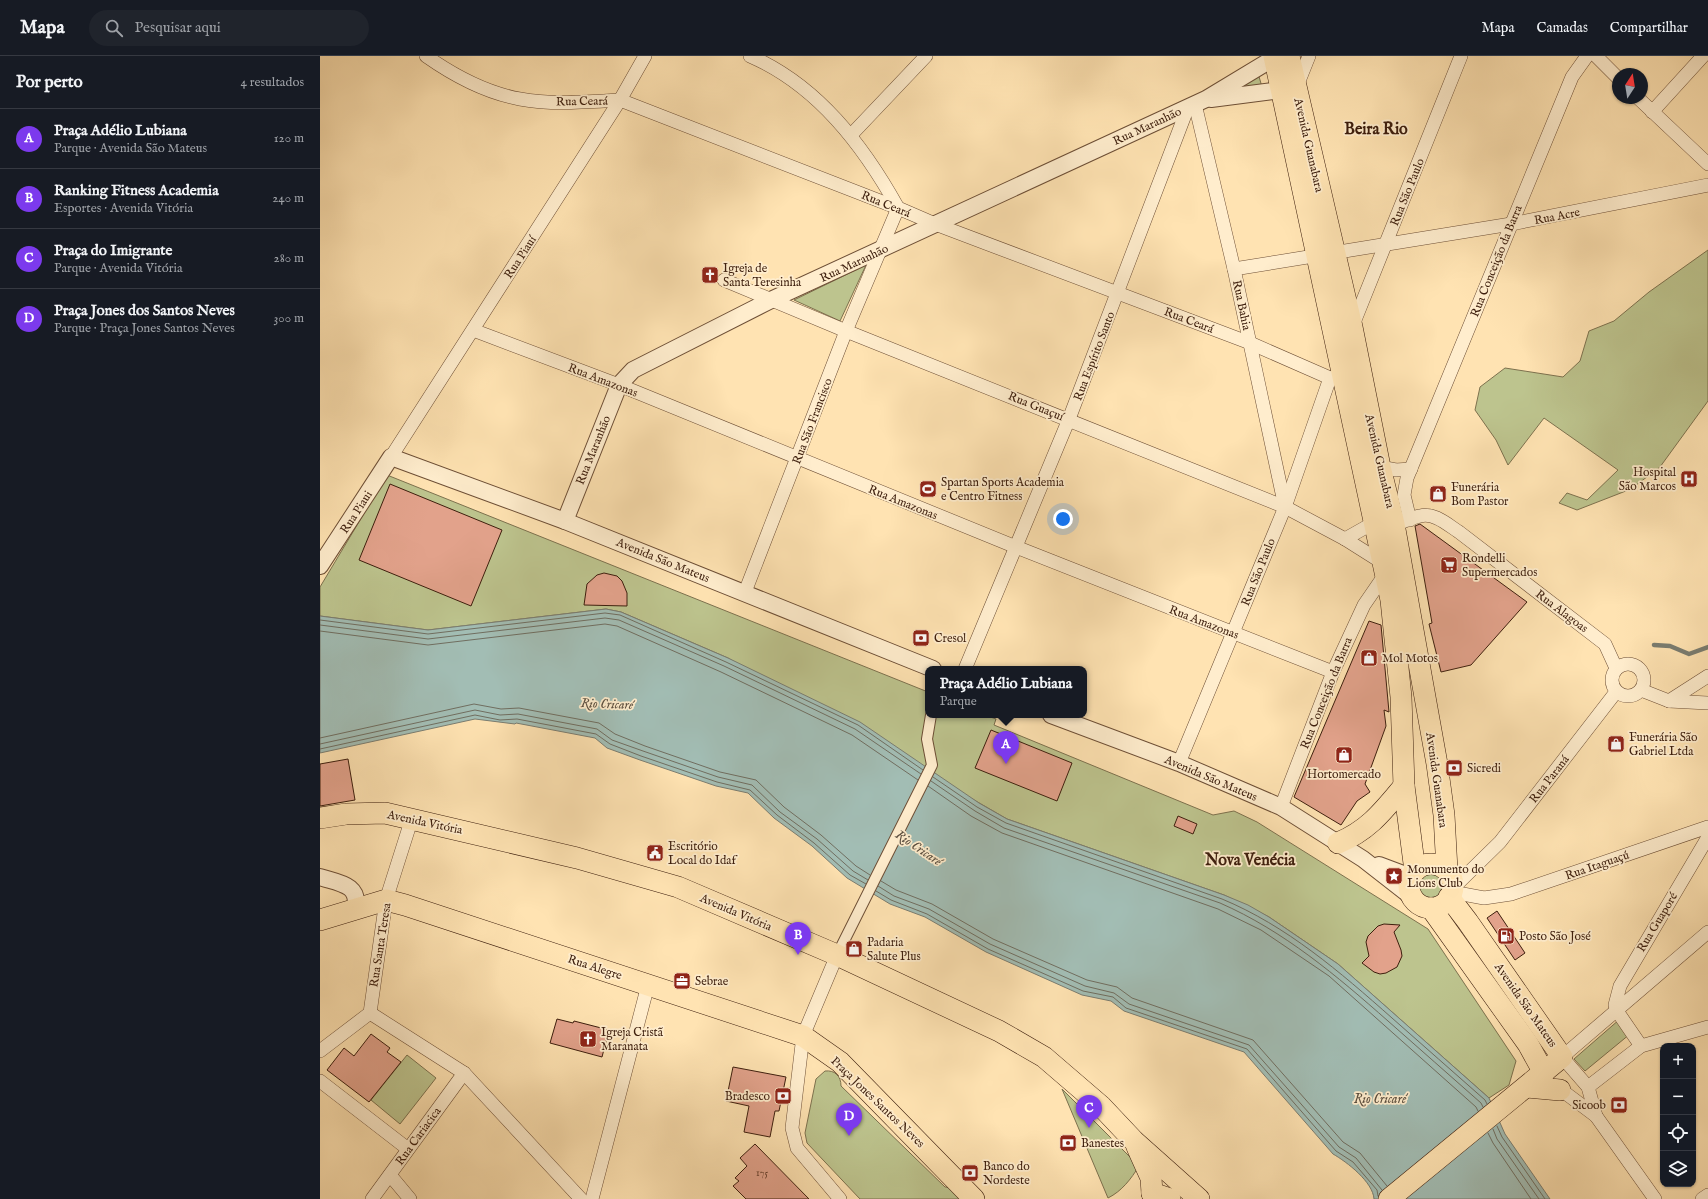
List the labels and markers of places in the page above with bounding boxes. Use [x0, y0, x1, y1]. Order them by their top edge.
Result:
place label: Igreja de Santa Teresinha [723, 261, 802, 290]
church icon: Igreja de Santa Teresinha [700, 265, 720, 285]
place label: Hospital São Marcos [1619, 465, 1677, 494]
hospital icon: Hospital São Marcos [1679, 469, 1699, 489]
place label: Spartan Sports Academia e Centro Fitness [941, 475, 1065, 504]
sports icon: Spartan Sports Academia e Centro Fitness [918, 479, 938, 499]
place label: Funerária Bom Pastor [1451, 480, 1509, 509]
shop icon: Funerária Bom Pastor [1428, 484, 1448, 504]
place label: Rondelli Supermercados [1462, 551, 1537, 581]
supermarket icon: Rondelli Supermercados [1439, 555, 1459, 575]
bank icon: Cresol [911, 628, 931, 648]
place label: Cresol [934, 631, 967, 646]
shop icon: Mol Motos [1359, 648, 1379, 668]
place label: Mol Motos [1382, 651, 1438, 666]
place label: Funerária São Gabriel Ltda [1629, 730, 1698, 759]
pin: A [993, 731, 1019, 764]
shop icon: Funerária São Gabriel Ltda [1606, 734, 1626, 754]
shop icon: Hortomercado [1334, 745, 1354, 765]
bank icon: Sicredi [1444, 758, 1464, 778]
place label: Sicredi [1467, 761, 1501, 776]
place label: Hortomercado [1307, 767, 1381, 782]
place label: Escritório Local do Idaf [668, 839, 738, 868]
public building icon: Escritório Local do Idaf [645, 843, 665, 863]
place label: Monumento do Lions Club [1407, 862, 1485, 891]
place icon: Monumento do Lions Club [1384, 866, 1404, 886]
pin: B [785, 922, 811, 955]
fuel station icon: Posto São José [1496, 926, 1516, 946]
place label: Posto São José [1519, 929, 1591, 945]
place label: Padaria Salute Plus [867, 935, 921, 964]
shop icon: Padaria Salute Plus [844, 939, 864, 959]
office icon: Sebrae [672, 971, 692, 991]
place label: Sebrae [695, 974, 729, 989]
place label: Igreja Cristã Maranata [601, 1025, 664, 1054]
church icon: Igreja Cristã Maranata [578, 1029, 598, 1049]
bank icon: Bradesco [773, 1086, 793, 1106]
place label: Bradesco [725, 1089, 771, 1104]
pin: C [1076, 1095, 1102, 1128]
bank icon: Sicoob [1609, 1095, 1629, 1115]
place label: Sicoob [1572, 1098, 1606, 1113]
pin: D [836, 1103, 862, 1136]
bank icon: Banestes [1058, 1133, 1078, 1153]
place label: Banestes [1081, 1136, 1124, 1151]
place label: Banco do Nordeste [983, 1159, 1030, 1188]
bank icon: Banco do Nordeste [960, 1163, 980, 1183]

